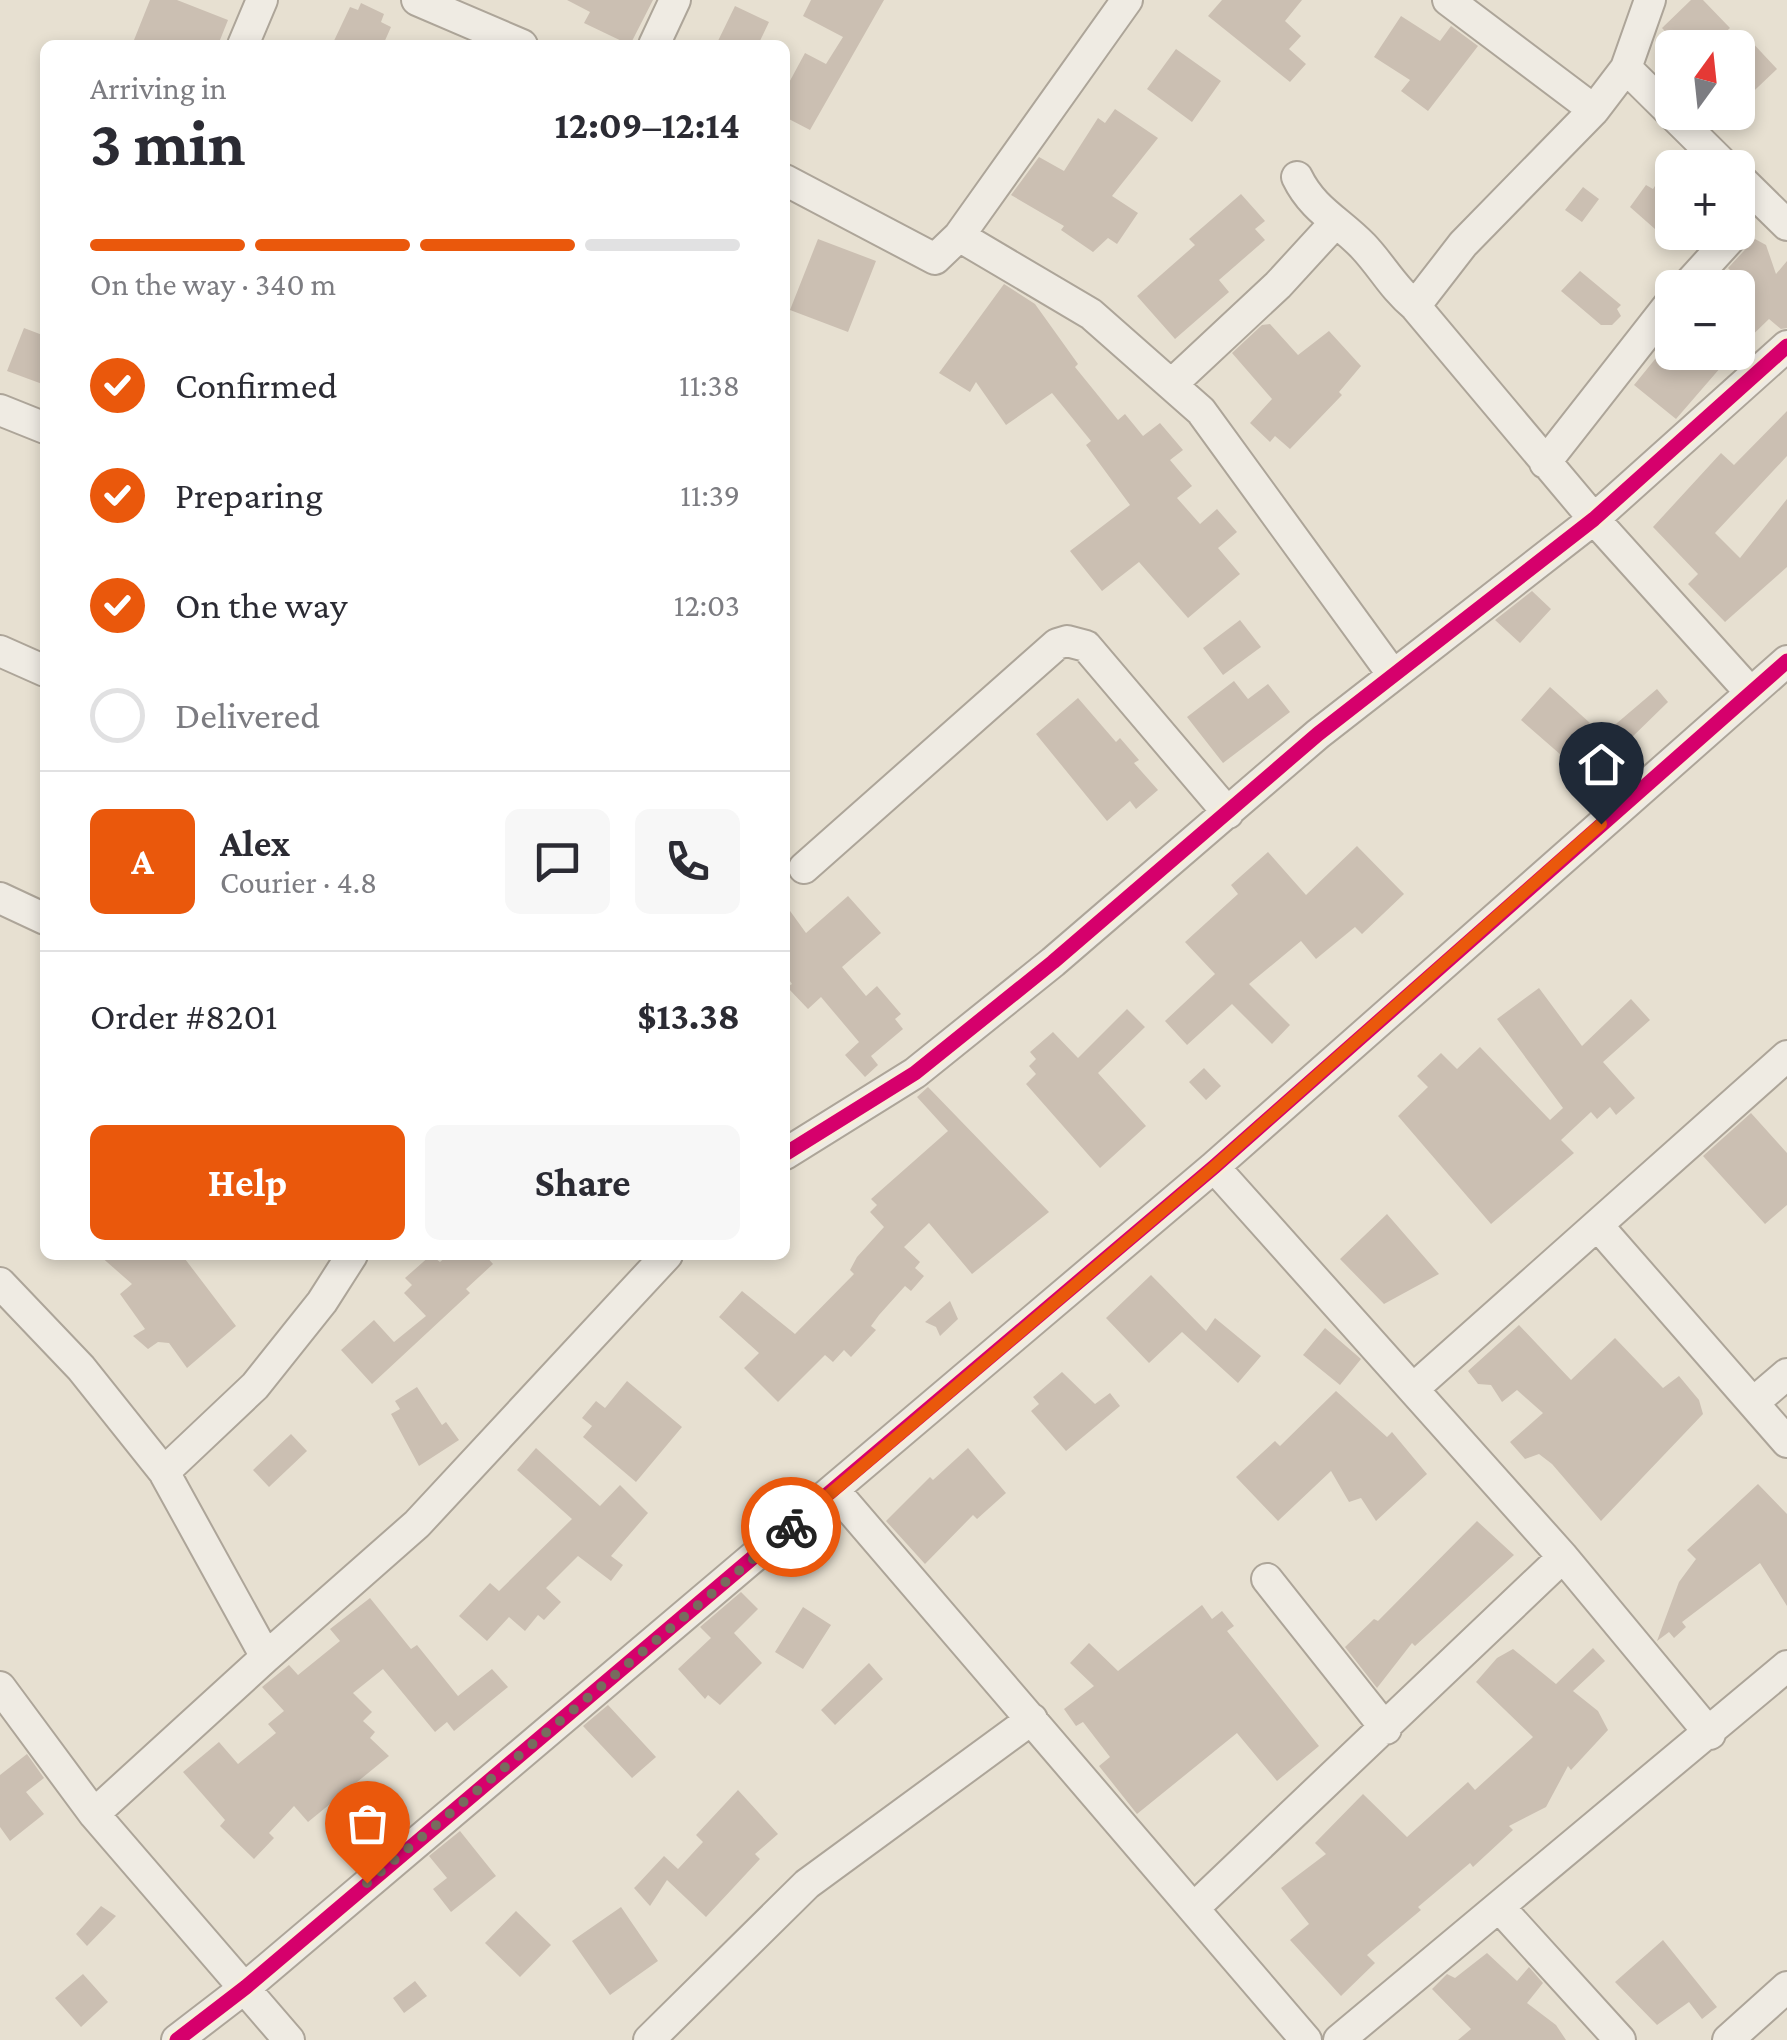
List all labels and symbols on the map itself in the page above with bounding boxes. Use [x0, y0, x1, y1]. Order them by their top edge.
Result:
north arrow [1655, 30, 1755, 130]
pin [1559, 722, 1644, 825]
courier [741, 1477, 841, 1577]
pin [325, 1781, 410, 1884]

